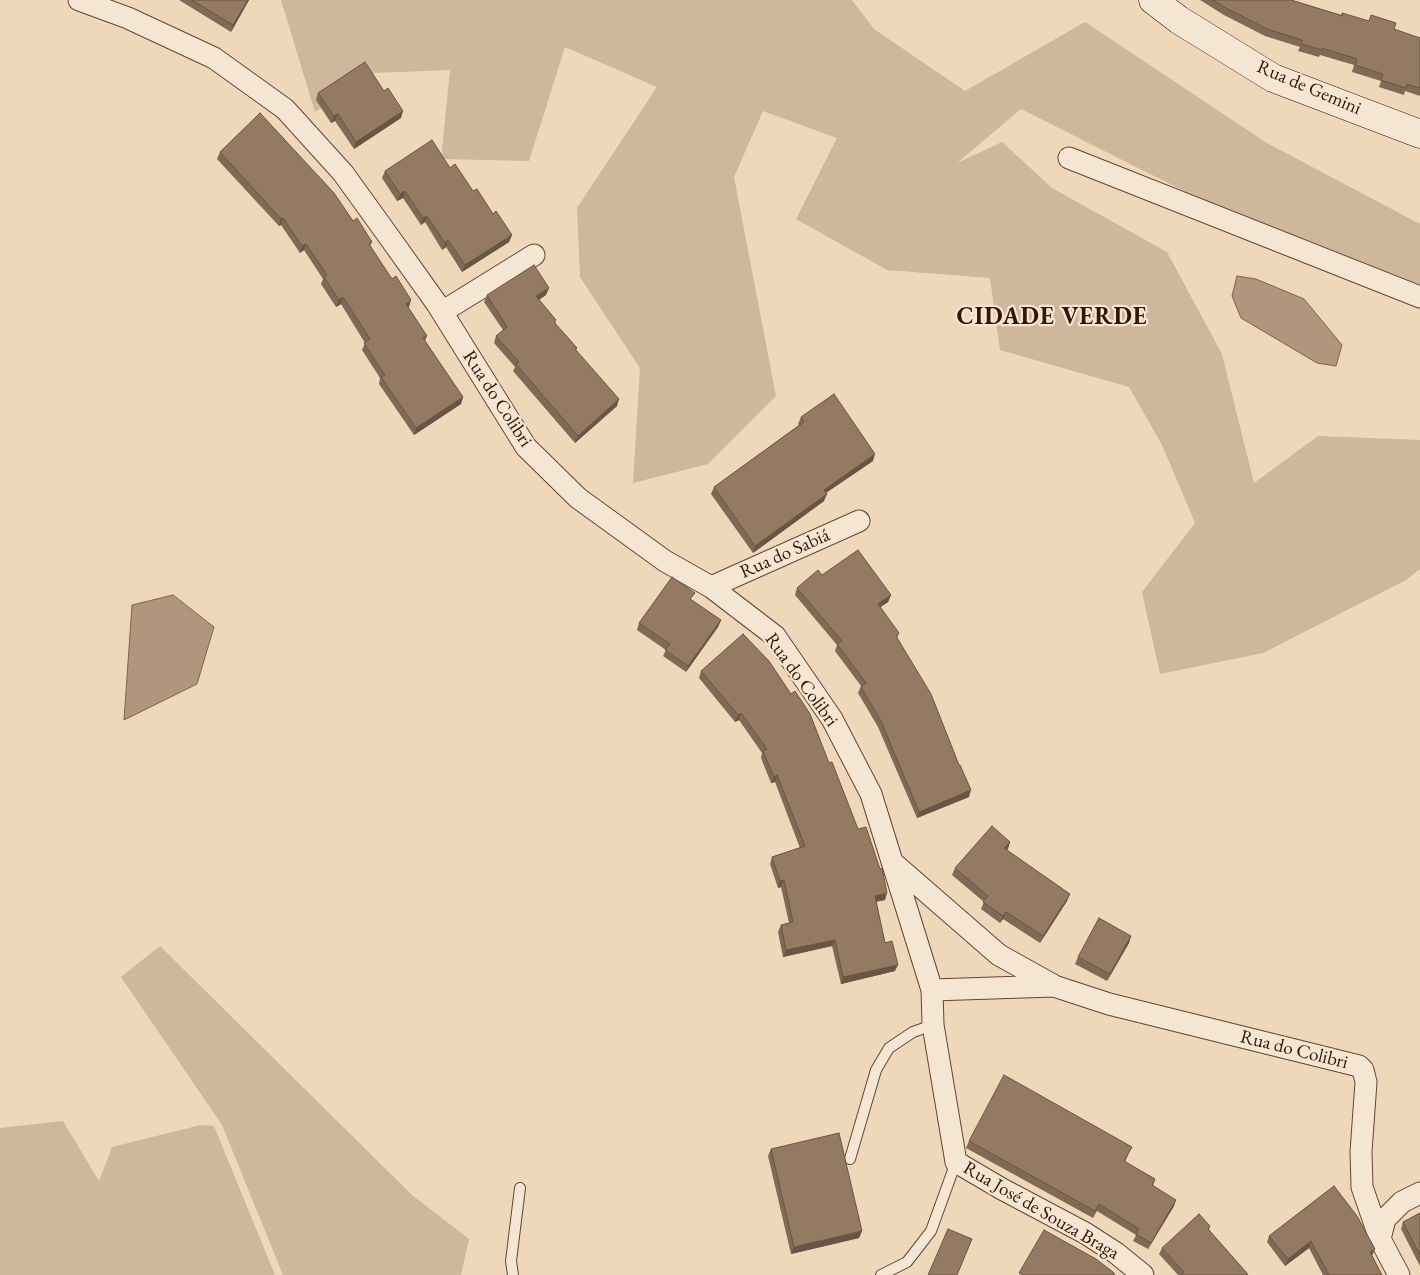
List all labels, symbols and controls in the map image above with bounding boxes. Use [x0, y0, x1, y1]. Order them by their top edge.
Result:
street label: Rua de Gemini [1253, 56, 1365, 120]
district label: CIDADE VERDE [955, 303, 1149, 331]
street label: Rua do Colibri [457, 347, 537, 451]
street label: Rua do Sabiá [736, 524, 834, 584]
street label: Rua do Colibri [759, 629, 843, 731]
street label: Rua do Colibri [1238, 1026, 1350, 1074]
street label: Rua José de Souza Braga [959, 1157, 1123, 1265]

